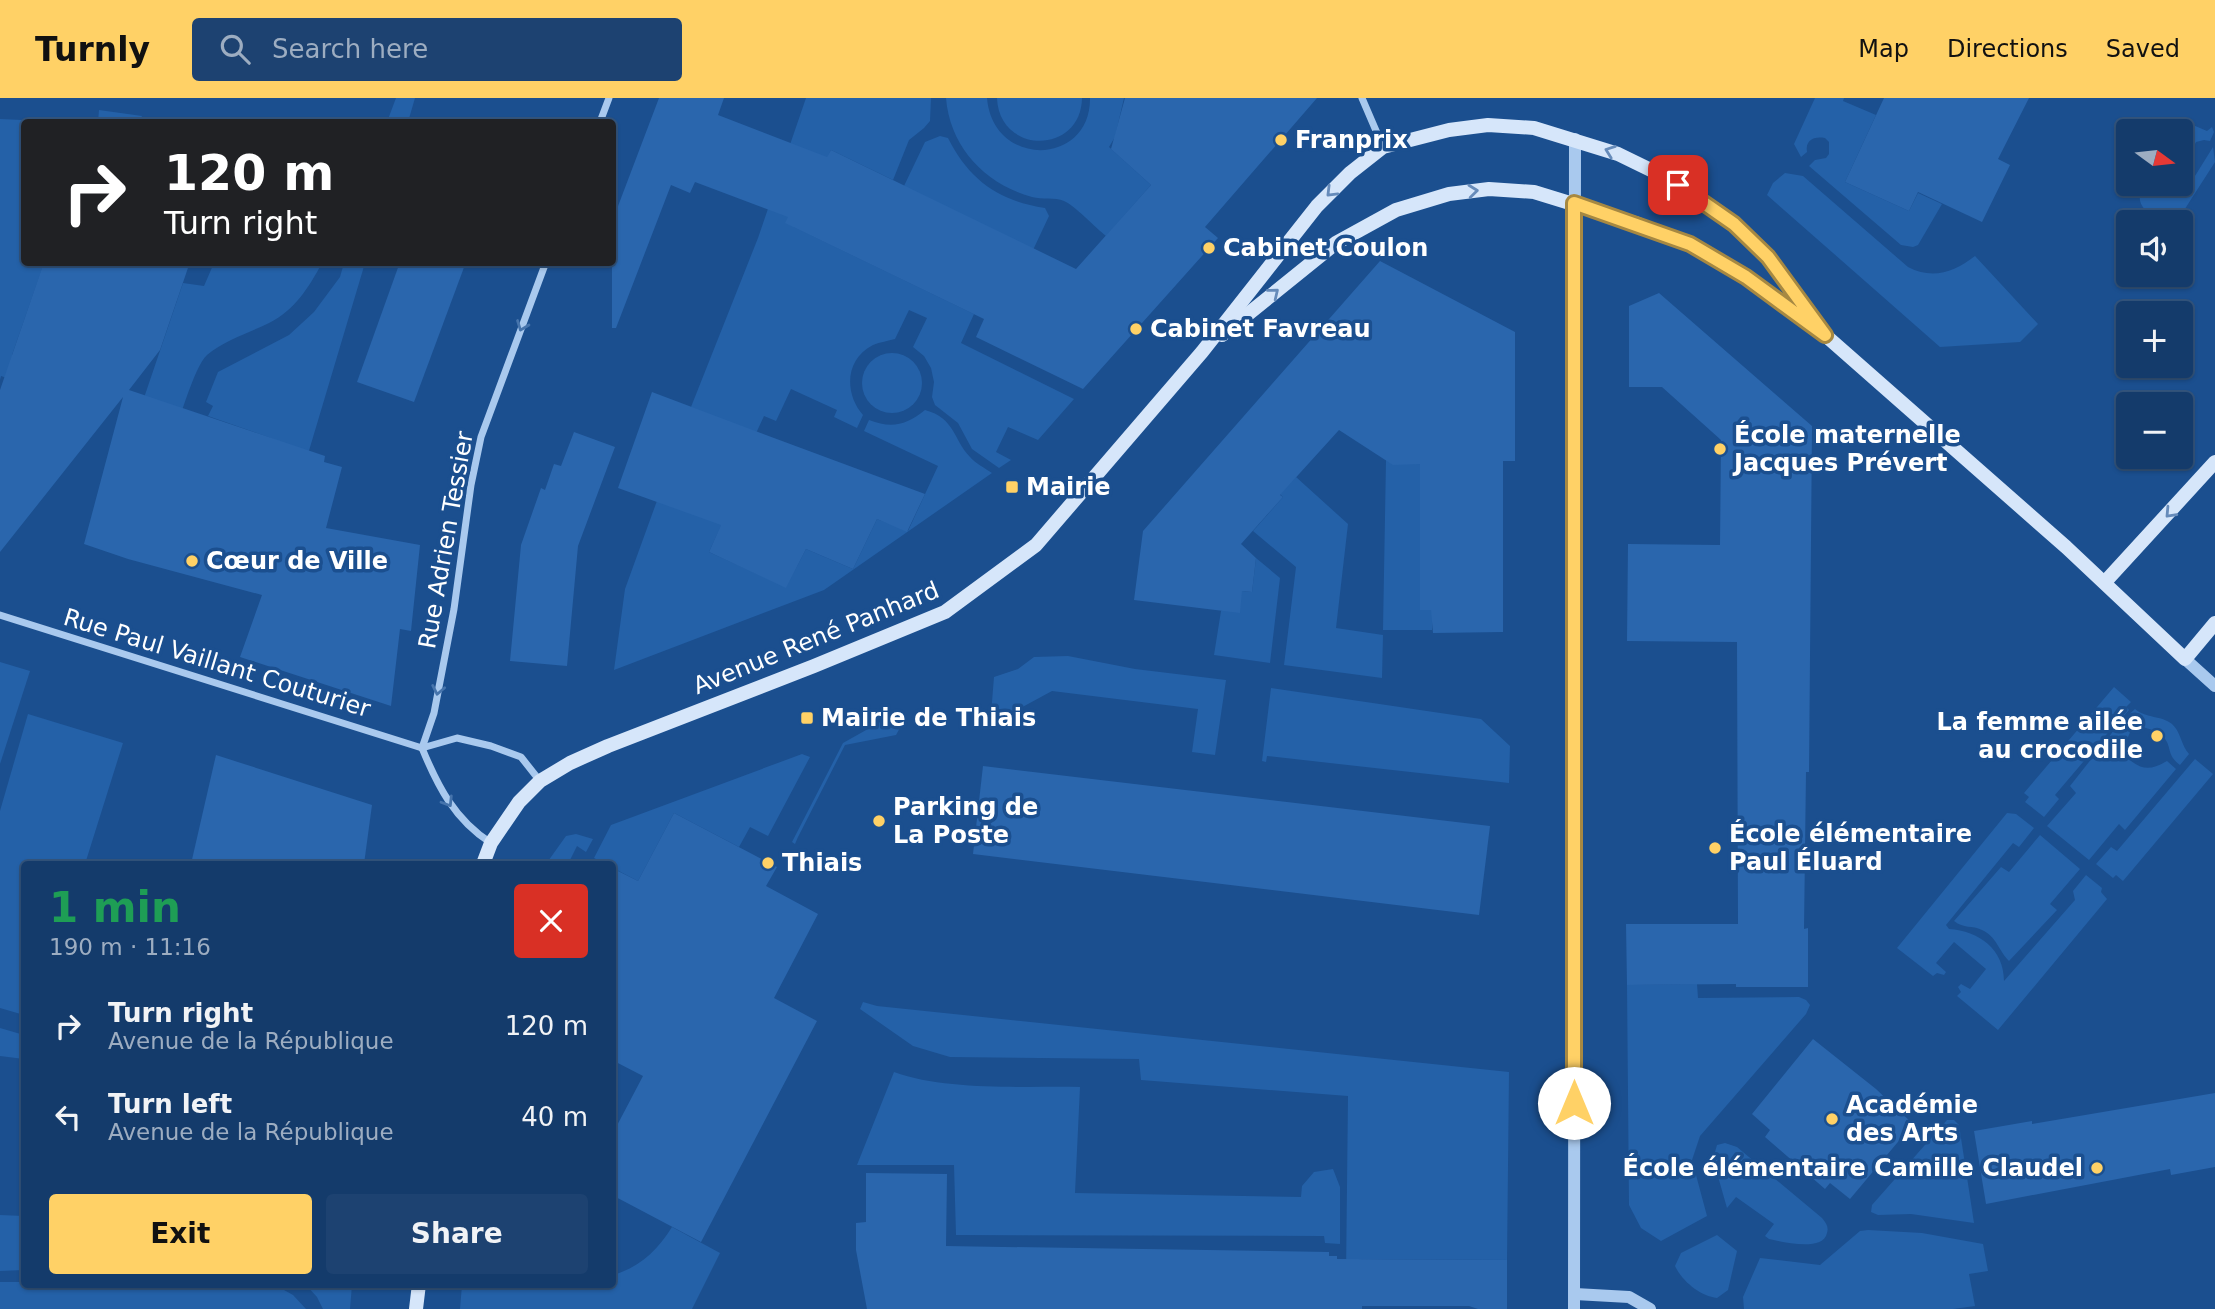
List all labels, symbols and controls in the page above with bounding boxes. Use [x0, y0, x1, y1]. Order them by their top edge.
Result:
search box [192, 18, 682, 81]
text: Turnly [35, 30, 150, 69]
icon: search [216, 30, 254, 68]
text: Search here [272, 34, 428, 64]
text: Map [1858, 35, 1909, 63]
text: Directions [1947, 35, 2068, 63]
text: Saved [2106, 35, 2180, 63]
north arrow [2116, 119, 2193, 196]
map controls [2116, 119, 2193, 469]
place label: Franprix [1295, 126, 1408, 154]
marker: Franprix [1273, 132, 1289, 148]
text: 120 m [164, 145, 334, 202]
one-way arrow [1604, 146, 1616, 160]
icon: right [49, 147, 140, 238]
pin [1648, 155, 1708, 215]
icon: arrive [1659, 166, 1697, 204]
one-way arrow [1326, 183, 1339, 196]
one-way arrow [1468, 184, 1479, 199]
text: Turn right [164, 204, 317, 242]
button: sound [2116, 210, 2193, 287]
place label: Cabinet Coulon [1223, 234, 1428, 262]
marker: Cabinet Coulon [1201, 240, 1217, 256]
one-way arrow [1266, 289, 1279, 301]
button: + [2116, 301, 2193, 378]
place label: Cabinet Favreau [1150, 315, 1371, 343]
one-way arrow [517, 320, 531, 332]
marker: Cabinet Favreau [1128, 321, 1144, 337]
button: − [2116, 392, 2193, 469]
place label: École maternelle Jacques Prévert [1732, 420, 1961, 477]
street label: Rue Adrien Tessier [413, 429, 479, 651]
marker: École maternelle Jacques Prévert [1712, 441, 1728, 457]
place label: Mairie [1026, 473, 1111, 501]
marker: Mairie [1004, 479, 1020, 495]
one-way arrow [2165, 505, 2178, 518]
place label: Cœur de Ville [206, 547, 388, 575]
marker: Cœur de Ville [184, 553, 200, 569]
street label: Avenue René Panhard [689, 576, 943, 700]
street label: Rue Paul Vaillant Couturier [60, 603, 374, 723]
one-way arrow [432, 684, 447, 696]
place label: Mairie de Thiais [821, 704, 1036, 732]
place label: La femme ailée au crocodile [1937, 708, 2143, 764]
marker: Mairie de Thiais [799, 710, 815, 726]
marker: La femme ailée au crocodile [2149, 728, 2165, 744]
place label: Parking de La Poste [893, 793, 1038, 849]
one-way arrow [440, 794, 453, 807]
marker: Parking de La Poste [871, 813, 887, 829]
place label: École élémentaire Paul Éluard [1729, 819, 1972, 876]
marker: École élémentaire Paul Éluard [1707, 840, 1723, 856]
place label: Thiais [782, 849, 862, 877]
marker: Thiais [760, 855, 776, 871]
text: 1 min [49, 883, 181, 932]
button: close [514, 884, 588, 958]
text: 190 m · 11:16 [49, 934, 211, 960]
text: Turn right [108, 998, 253, 1028]
icon: right [49, 1007, 87, 1045]
text: 120 m [505, 1011, 588, 1041]
text: Avenue de la République [108, 1028, 394, 1054]
position arrow [1537, 1066, 1611, 1140]
text: Turn left [108, 1089, 232, 1119]
place label: Académie des Arts [1846, 1091, 1978, 1147]
icon: left [49, 1098, 87, 1136]
text: 40 m [521, 1102, 588, 1132]
marker: Académie des Arts [1824, 1111, 1840, 1127]
text: Avenue de la République [108, 1119, 394, 1145]
place label: École élémentaire Camille Claudel [1623, 1153, 2083, 1182]
marker: École élémentaire Camille Claudel [2089, 1160, 2105, 1176]
button: Exit [49, 1194, 312, 1274]
button: Share [326, 1194, 588, 1274]

